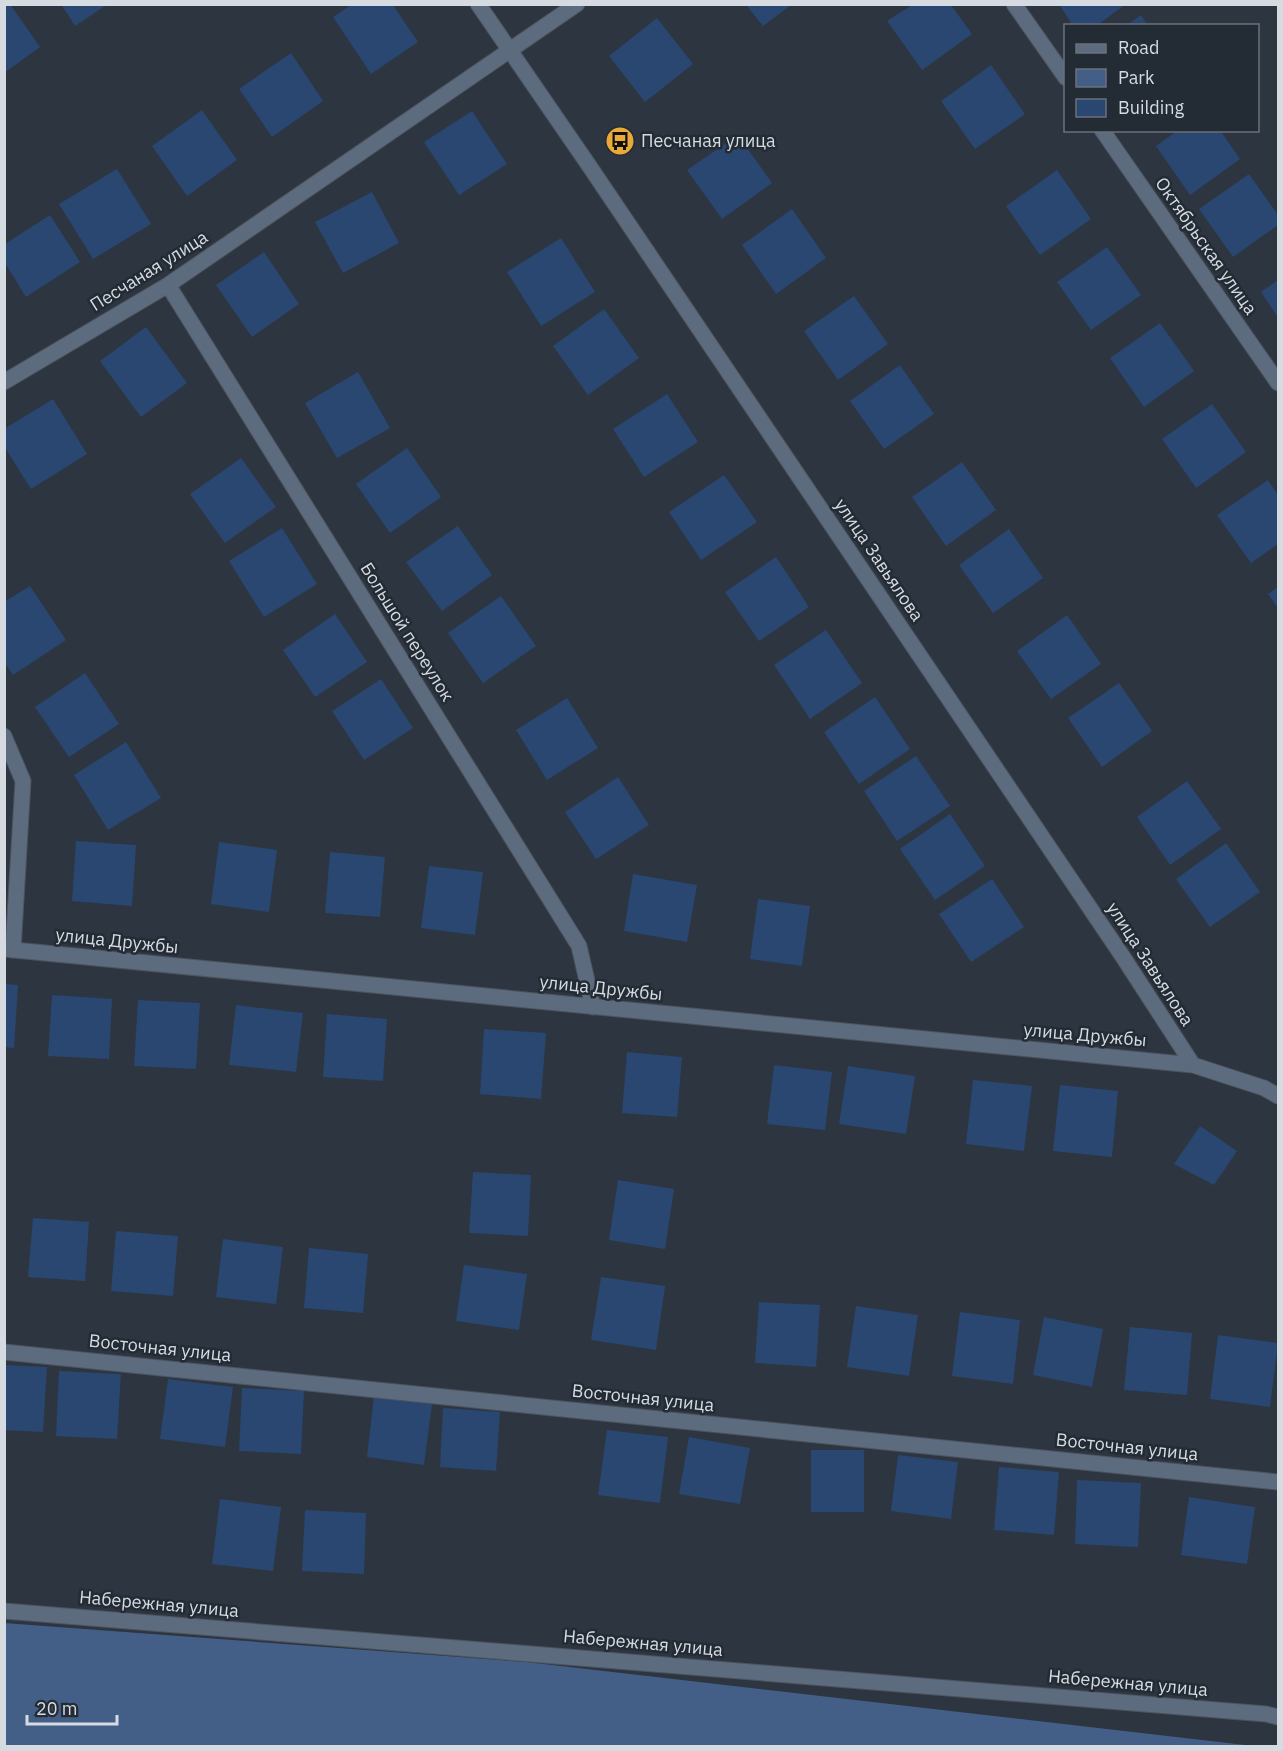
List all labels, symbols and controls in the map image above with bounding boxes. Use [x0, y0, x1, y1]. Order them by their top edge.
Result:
legend [1064, 24, 1259, 132]
text: Road [1118, 36, 1159, 59]
text: Park [1118, 66, 1155, 89]
text: Building [1118, 96, 1185, 119]
bus stop icon: Песчаная улица [604, 125, 636, 157]
place label: Песчаная улица [641, 129, 776, 152]
street label: Октябрьская улица [1150, 172, 1263, 319]
street label: Песчаная улица [86, 225, 212, 316]
street label: улица Завьялова [830, 494, 929, 626]
street label: Большой переулок [355, 558, 459, 706]
street label: улица Завьялова [1102, 897, 1199, 1030]
street label: улица Дружбы [54, 923, 180, 958]
street label: улица Дружбы [538, 970, 664, 1005]
street label: улица Дружбы [1022, 1018, 1148, 1051]
street label: Восточная улица [88, 1329, 233, 1366]
street label: Восточная улица [571, 1379, 716, 1416]
street label: Восточная улица [1055, 1428, 1200, 1465]
street label: Набережная улица [78, 1585, 240, 1622]
street label: Набережная улица [562, 1624, 724, 1661]
street label: Набережная улица [1047, 1664, 1209, 1701]
scale bar [27, 1688, 117, 1726]
text: 20 m [36, 1697, 78, 1720]

